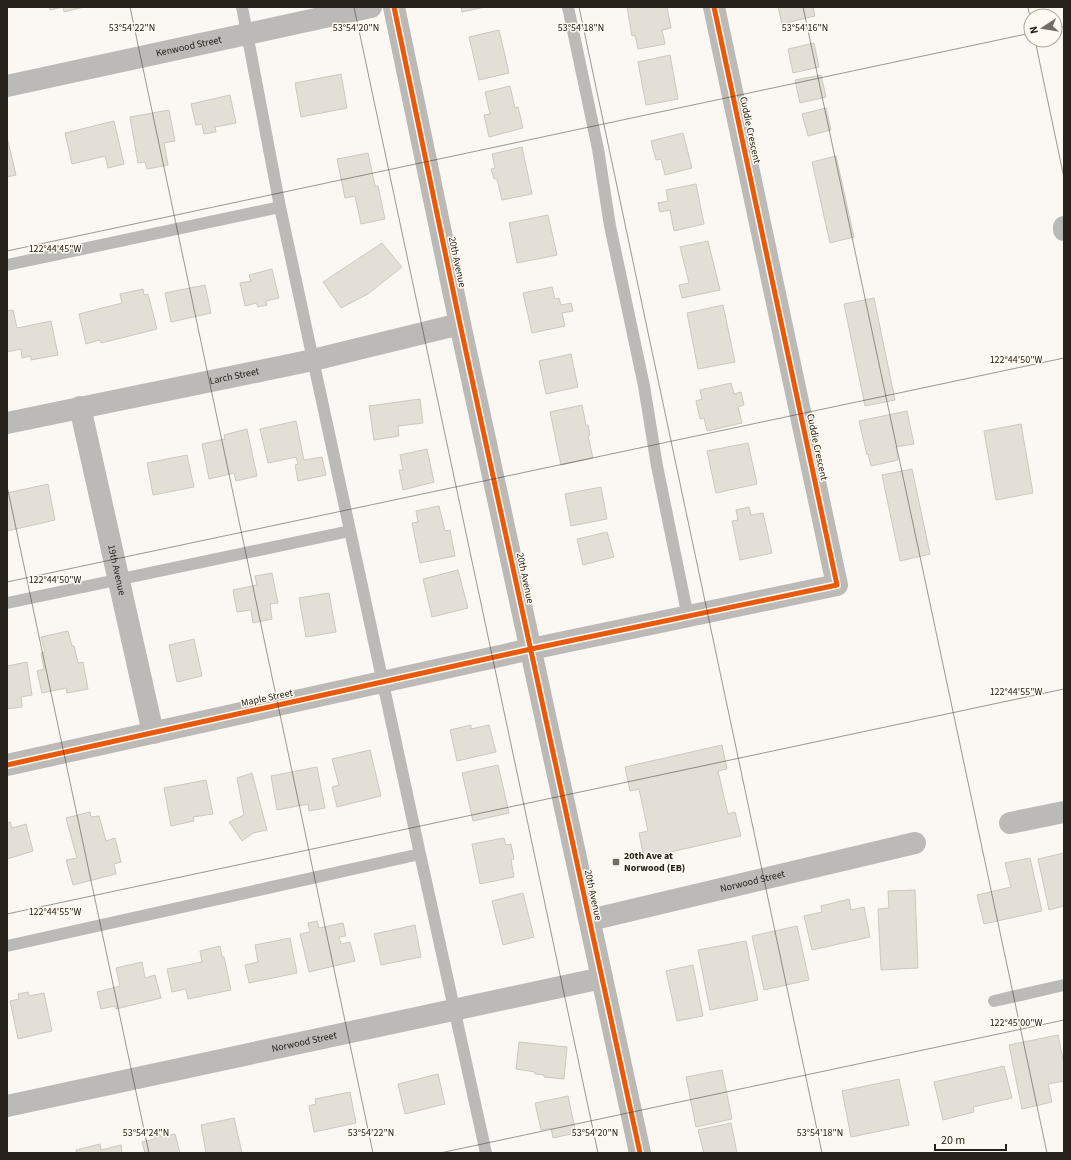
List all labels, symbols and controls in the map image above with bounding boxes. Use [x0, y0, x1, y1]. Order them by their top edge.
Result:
north arrow [1023, 8, 1063, 48]
text: 53°54'22"N [109, 21, 155, 35]
text: 53°54'20"N [333, 21, 379, 35]
text: 53°54'18"N [558, 21, 604, 35]
text: 53°54'16"N [782, 21, 828, 35]
text: N [1026, 25, 1042, 35]
street label: Kenwood Street [155, 32, 224, 60]
street label: Cuddie Crescent [736, 95, 764, 165]
street label: 20th Avenue [445, 235, 469, 289]
text: 122°44'45"W [29, 242, 81, 256]
text: 122°44'50"W [990, 353, 1042, 367]
street label: Larch Street [208, 364, 261, 388]
street label: Cuddie Crescent [803, 412, 831, 482]
street label: 19th Avenue [104, 543, 129, 597]
street label: 20th Avenue [513, 551, 537, 605]
text: 122°44'50"W [29, 573, 81, 587]
text: 122°44'55"W [990, 685, 1042, 699]
street label: Maple Street [240, 686, 295, 710]
place label: 20th Ave at Norwood (EB) [624, 849, 685, 875]
marker: 20th Ave at Norwood (EB) [611, 857, 621, 867]
street label: Norwood Street [719, 867, 787, 896]
street label: 20th Avenue [581, 868, 605, 922]
text: 122°44'55"W [29, 905, 81, 919]
text: 122°45'00"W [990, 1016, 1042, 1030]
street label: Norwood Street [270, 1028, 339, 1056]
text: 53°54'24"N [123, 1126, 169, 1140]
text: 53°54'22"N [348, 1126, 394, 1140]
text: 53°54'20"N [572, 1126, 618, 1140]
text: 53°54'18"N [797, 1126, 843, 1140]
scale bar [935, 1126, 1006, 1152]
text: 20 m [941, 1132, 965, 1149]

